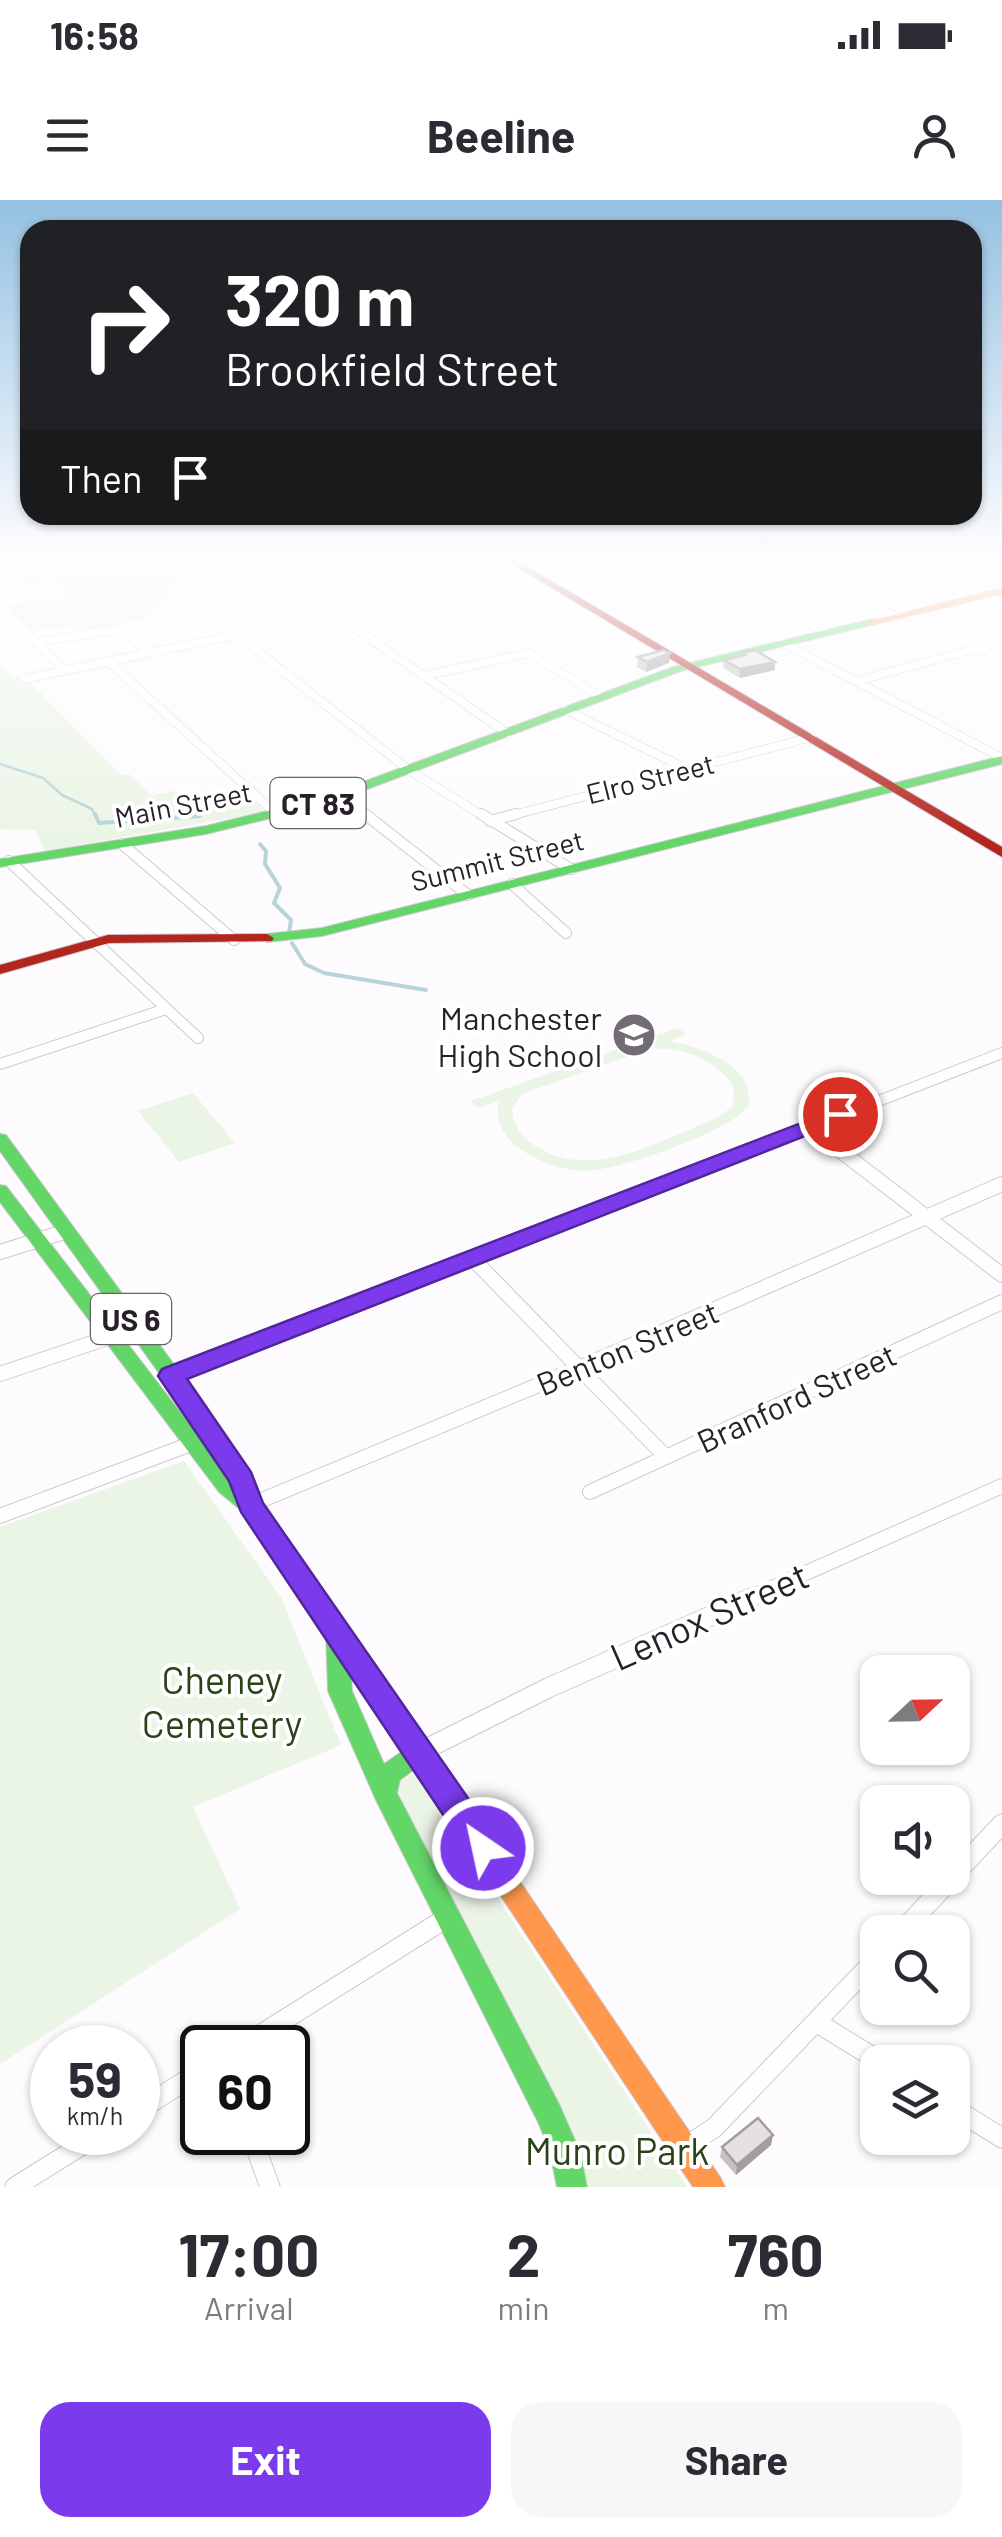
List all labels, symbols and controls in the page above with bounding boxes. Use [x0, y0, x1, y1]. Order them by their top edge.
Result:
text: 16:58 [50, 12, 139, 58]
icon: menu [40, 108, 95, 163]
text: Beeline [427, 108, 575, 162]
icon: person [907, 108, 962, 163]
text: 320 m [225, 256, 414, 340]
icon: right [60, 260, 190, 390]
text: Brookfield Street [225, 341, 559, 395]
icon: arrive [163, 450, 218, 505]
text: Then [60, 455, 143, 501]
street label: Elro Street [582, 746, 718, 810]
street label: Main Street [112, 774, 254, 834]
road number: CT 83 [270, 778, 366, 828]
street label: Summit Street [407, 822, 587, 898]
place label: Manchester High School [438, 998, 602, 1073]
school or university icon: Manchester High School [611, 1012, 657, 1058]
pin [798, 1072, 883, 1157]
icon: arrive [813, 1087, 868, 1142]
street label: Benton Street [530, 1292, 724, 1402]
road number: US 6 [91, 1294, 171, 1344]
street label: Branford Street [690, 1334, 902, 1460]
street label: Lenox Street [603, 1551, 815, 1679]
north arrow [860, 1655, 970, 1765]
map controls [860, 1655, 970, 2155]
park label: Cheney Cemetery [142, 1656, 302, 1746]
button: sound [860, 1785, 970, 1895]
position arrow [431, 1796, 535, 1900]
button: search [860, 1915, 970, 2025]
speed limit sign: 60 [180, 2025, 310, 2155]
button: layers [860, 2045, 970, 2155]
text: 59 [68, 2048, 122, 2108]
text: km/h [67, 2100, 123, 2130]
park label: Munro Park [525, 2127, 709, 2173]
text: 17:00 [178, 2217, 319, 2289]
text: 2 [507, 2217, 540, 2289]
text: 760 [728, 2217, 824, 2289]
text: Arrival [204, 2288, 294, 2326]
text: min [498, 2288, 549, 2326]
text: m [763, 2288, 789, 2326]
button: Exit [40, 2402, 491, 2517]
button: Share [511, 2402, 962, 2517]

